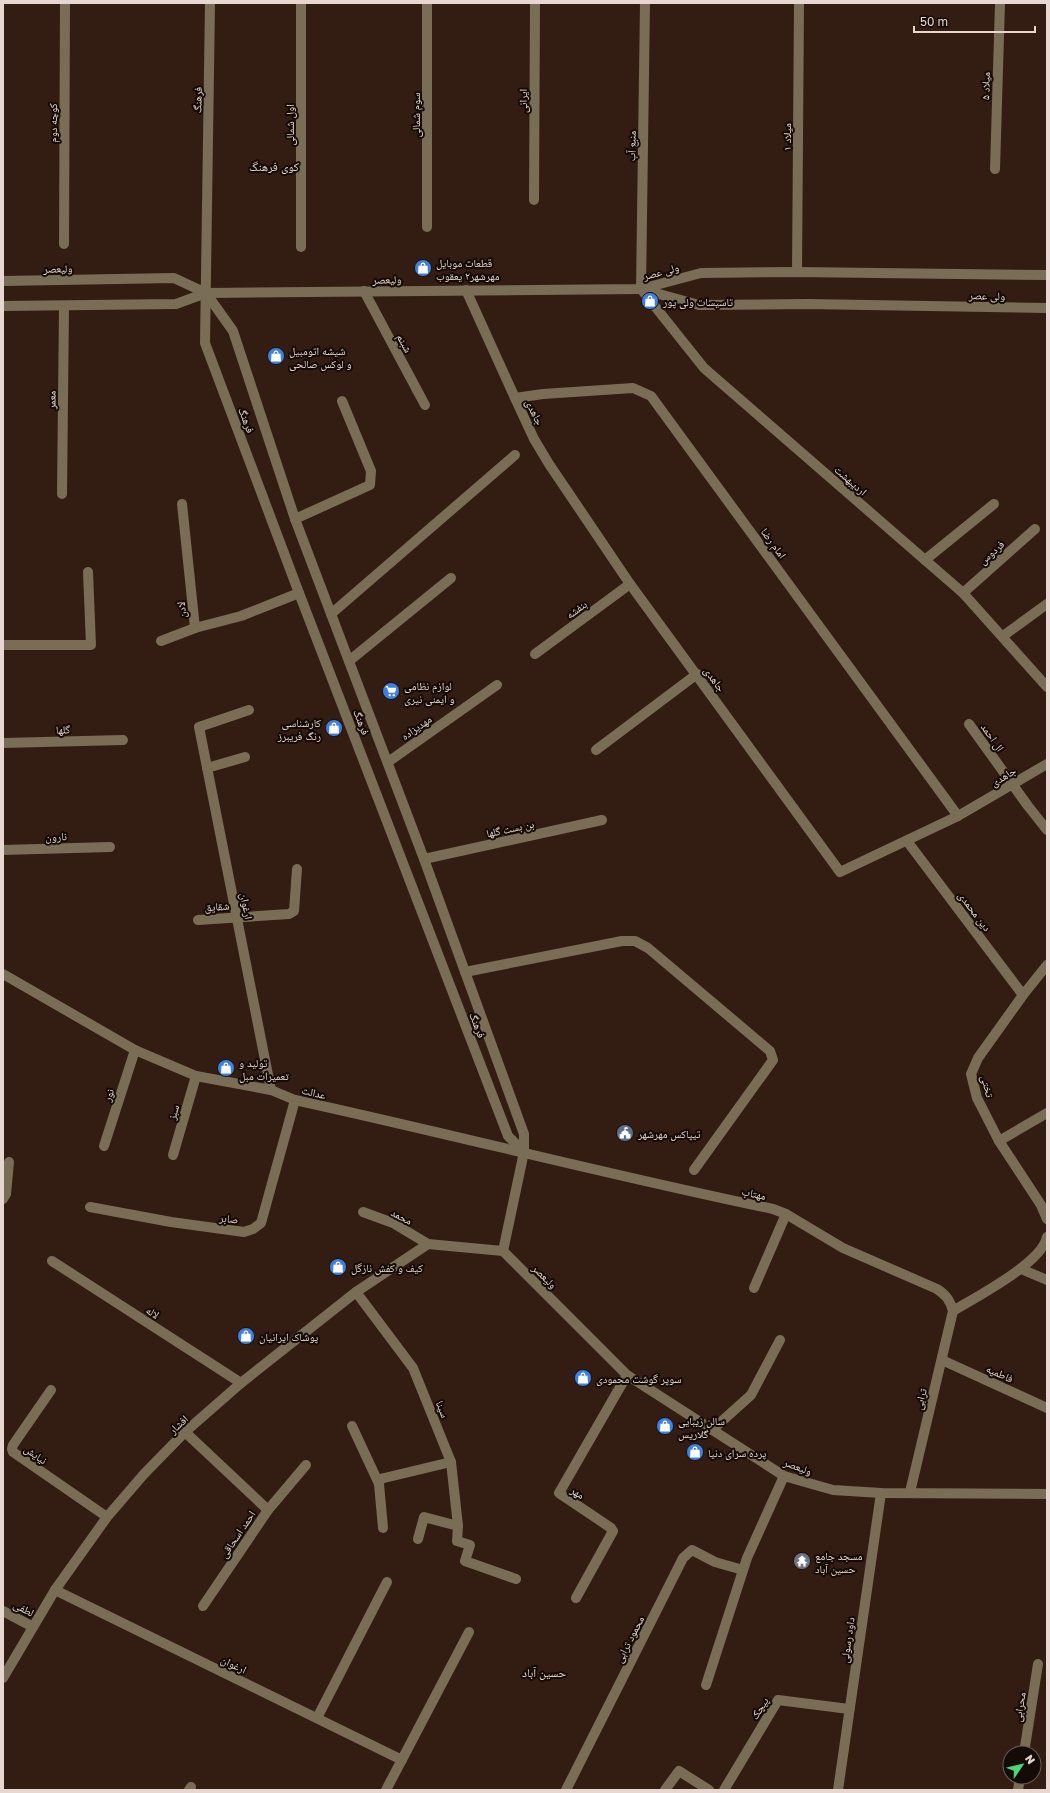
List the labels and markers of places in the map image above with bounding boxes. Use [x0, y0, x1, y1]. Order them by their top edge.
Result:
place label: قطعات موبایل مهرشهر۲ یعقوب [436, 256, 499, 282]
shop icon: قطعات موبایل مهرشهر۲ یعقوب [413, 258, 433, 278]
shop icon: تاسیسات ولی پور [640, 291, 660, 311]
place label: تاسیسات ولی پور [662, 295, 734, 309]
place label: شیشه اتومبیل و لوکس صالحی [289, 344, 352, 371]
shop icon: شیشه اتومبیل و لوکس صالحی [266, 346, 286, 366]
place label: لوازم نظامی و ایمنی نیری [404, 679, 455, 706]
supermarket icon: لوازم نظامی و ایمنی نیری [381, 681, 401, 701]
place label: کارشناسی رنگ فریبرز [277, 716, 321, 742]
shop icon: کارشناسی رنگ فریبرز [324, 718, 344, 738]
place label: تولید و تعمیرات مبل [239, 1056, 290, 1083]
shop icon: تولید و تعمیرات مبل [216, 1058, 236, 1078]
public building icon: تیپاکس مهرشهر [615, 1123, 635, 1143]
place label: تیپاکس مهرشهر [637, 1127, 701, 1141]
shop icon: کیف و کفش نازگل [328, 1257, 348, 1277]
place label: کیف و کفش نازگل [351, 1261, 423, 1275]
shop icon: پوشاک ایرانیان [236, 1326, 256, 1346]
place label: پوشاک ایرانیان [259, 1330, 319, 1344]
shop icon: سوپر گوشت محمودی [573, 1368, 593, 1388]
place label: سوپر گوشت محمودی [596, 1372, 681, 1386]
place label: سالن زیبایی گلاریس [678, 1414, 725, 1441]
shop icon: سالن زیبایی گلاریس [655, 1416, 675, 1436]
shop icon: پرده سرای دنیا [685, 1442, 705, 1462]
place label: پرده سرای دنیا [708, 1446, 766, 1460]
place label: مسجد جامع حسین آباد [815, 1549, 863, 1576]
temple icon: مسجد جامع حسین آباد [792, 1551, 812, 1571]

